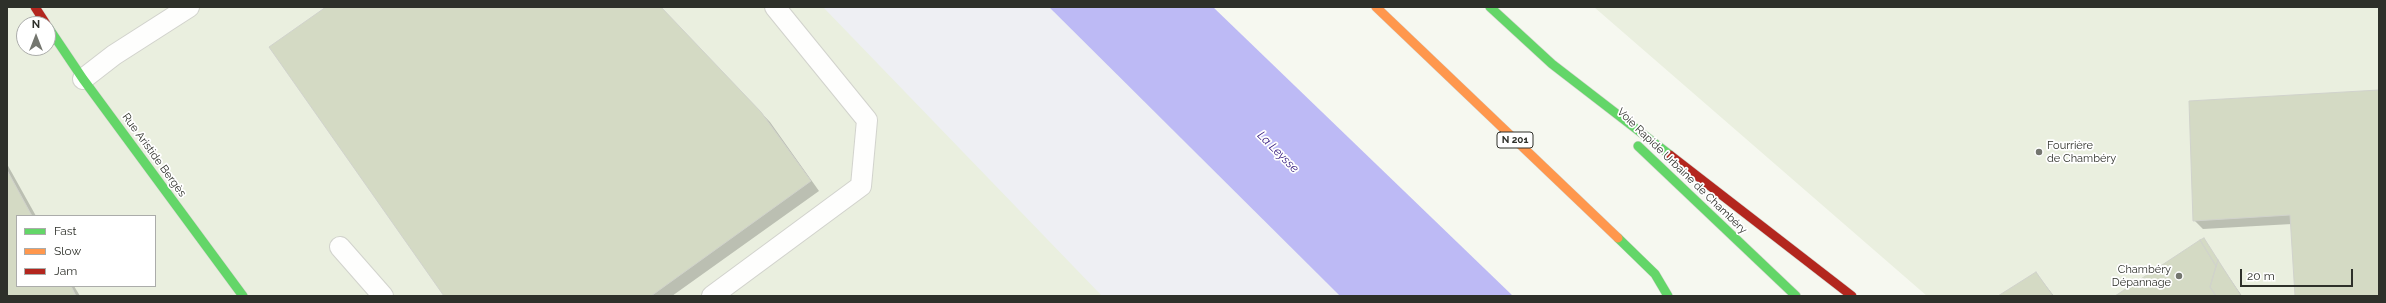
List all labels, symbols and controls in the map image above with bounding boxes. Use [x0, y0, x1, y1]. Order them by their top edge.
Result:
north arrow [16, 16, 56, 56]
text: N [32, 18, 40, 31]
street label: Voie Rapide Urbaine de Chambéry [1614, 105, 1750, 237]
street label: Rue Aristide Bergès [119, 111, 189, 199]
water label: La Leysse [1254, 128, 1302, 176]
road number: N 201 [1497, 132, 1533, 148]
place label: Fourrière de Chambéry [2047, 139, 2116, 165]
marker: Fourrière de Chambéry [2034, 147, 2044, 157]
legend [16, 215, 156, 287]
text: Fast [54, 224, 77, 238]
text: Slow [54, 244, 81, 258]
scale bar [2242, 261, 2355, 287]
place label: Chambéry Dépannage [2112, 263, 2171, 289]
text: Jam [54, 264, 77, 278]
text: 20 m [2247, 269, 2275, 283]
marker: Chambéry Dépannage [2174, 271, 2184, 281]

